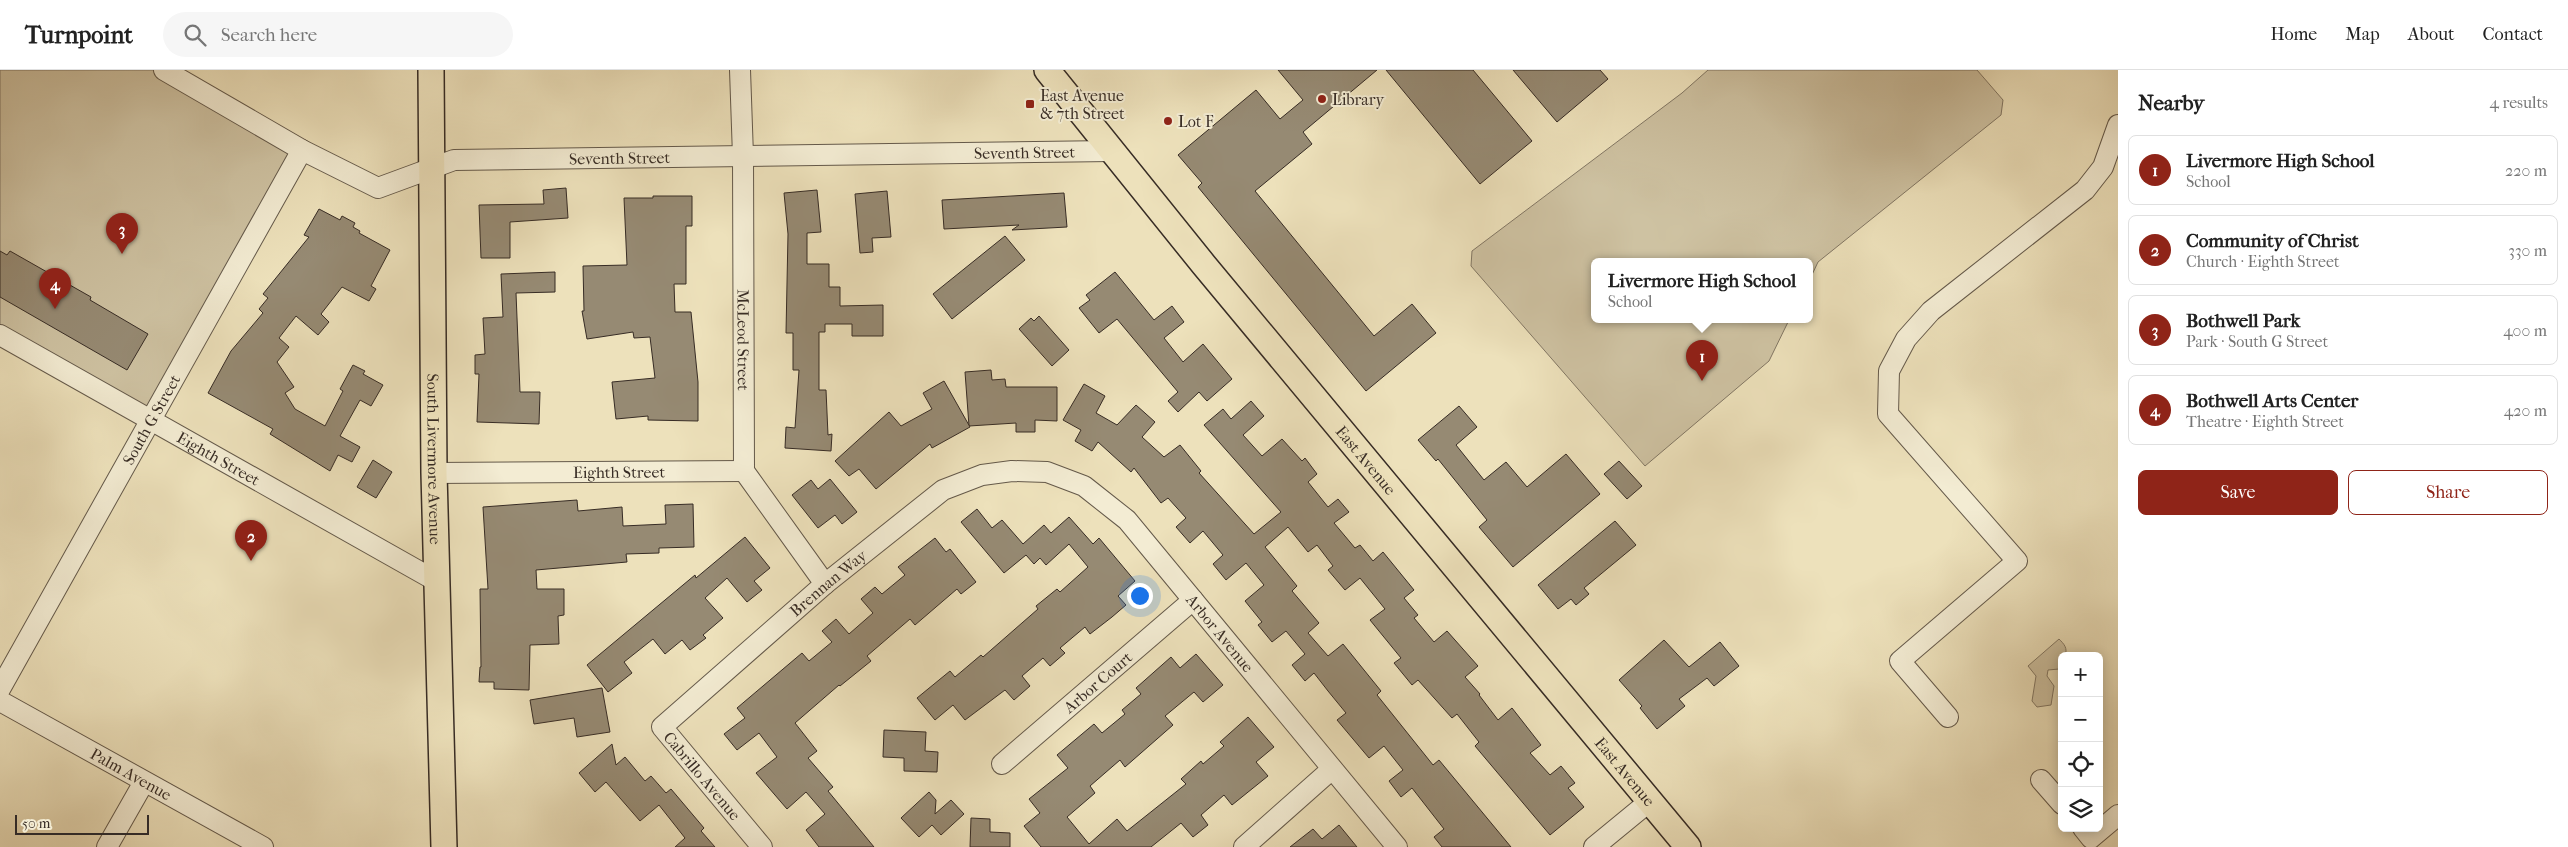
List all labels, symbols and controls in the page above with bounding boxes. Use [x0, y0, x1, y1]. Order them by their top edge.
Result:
search box [163, 12, 513, 57]
text: Turnpoint [25, 21, 133, 49]
icon: search [181, 21, 209, 49]
text: Search here [221, 24, 317, 46]
text: Home [2270, 24, 2317, 45]
text: Map [2345, 24, 2380, 45]
text: About [2408, 24, 2454, 45]
text: Contact [2482, 24, 2543, 45]
place label: East Avenue & 7th Street [1040, 86, 1125, 123]
place label: Library [1332, 90, 1385, 109]
text: Nearby [2138, 91, 2204, 115]
marker: Library [1316, 93, 1328, 105]
text: 4 results [2490, 93, 2548, 112]
marker: East Avenue & 7th Street [1024, 98, 1036, 110]
place label: Lot F [1178, 112, 1214, 131]
marker: Lot F [1162, 115, 1174, 127]
street label: Seventh Street [974, 142, 1075, 162]
street label: Seventh Street [569, 148, 671, 168]
text: Livermore High School [2186, 150, 2375, 172]
text: 1 [2152, 161, 2158, 180]
text: 220 m [2505, 161, 2547, 180]
text: School [2186, 172, 2231, 191]
pin: 3 [106, 213, 138, 254]
text: Community of Christ [2186, 230, 2359, 252]
text: 2 [2151, 241, 2159, 260]
text: 330 m [2508, 241, 2547, 260]
text: Church · Eighth Street [2186, 252, 2340, 271]
popup [1591, 258, 1813, 323]
pin: 4 [39, 268, 71, 309]
text: Livermore High School [1608, 270, 1796, 292]
street label: McLeod Street [734, 289, 753, 391]
text: School [1608, 292, 1652, 311]
text: Bothwell Park [2186, 310, 2300, 332]
text: 3 [2152, 321, 2158, 340]
text: 400 m [2503, 321, 2547, 340]
text: Park · South G Street [2186, 332, 2328, 351]
pin: 1 [1686, 340, 1718, 381]
street label: South G Street [118, 371, 184, 468]
street label: South Livermore Avenue [424, 373, 445, 545]
text: Bothwell Arts Center [2186, 390, 2358, 412]
text: 4 [2150, 401, 2160, 420]
text: 420 m [2504, 401, 2547, 420]
text: Theatre · Eighth Street [2186, 412, 2344, 431]
street label: East Avenue [1332, 422, 1400, 498]
street label: Eighth Street [174, 427, 264, 489]
street label: Eighth Street [573, 462, 665, 482]
button: Save [2138, 470, 2338, 515]
button: Share [2348, 470, 2548, 515]
pin: 2 [235, 520, 267, 561]
street label: Brennan Way [786, 545, 870, 620]
your location [1127, 583, 1153, 609]
street label: Arbor Avenue [1182, 589, 1258, 676]
street label: Arbor Court [1059, 647, 1136, 717]
map controls [2058, 652, 2103, 832]
button: + [2058, 652, 2103, 697]
button: − [2058, 697, 2103, 742]
street label: Cabrillo Avenue [659, 728, 745, 824]
street label: East Avenue [1591, 733, 1659, 810]
button: locate [2058, 742, 2103, 787]
street label: Palm Avenue [87, 744, 175, 804]
button: layers [2058, 787, 2103, 832]
scale bar [15, 812, 149, 835]
text: 50 m [22, 815, 50, 832]

